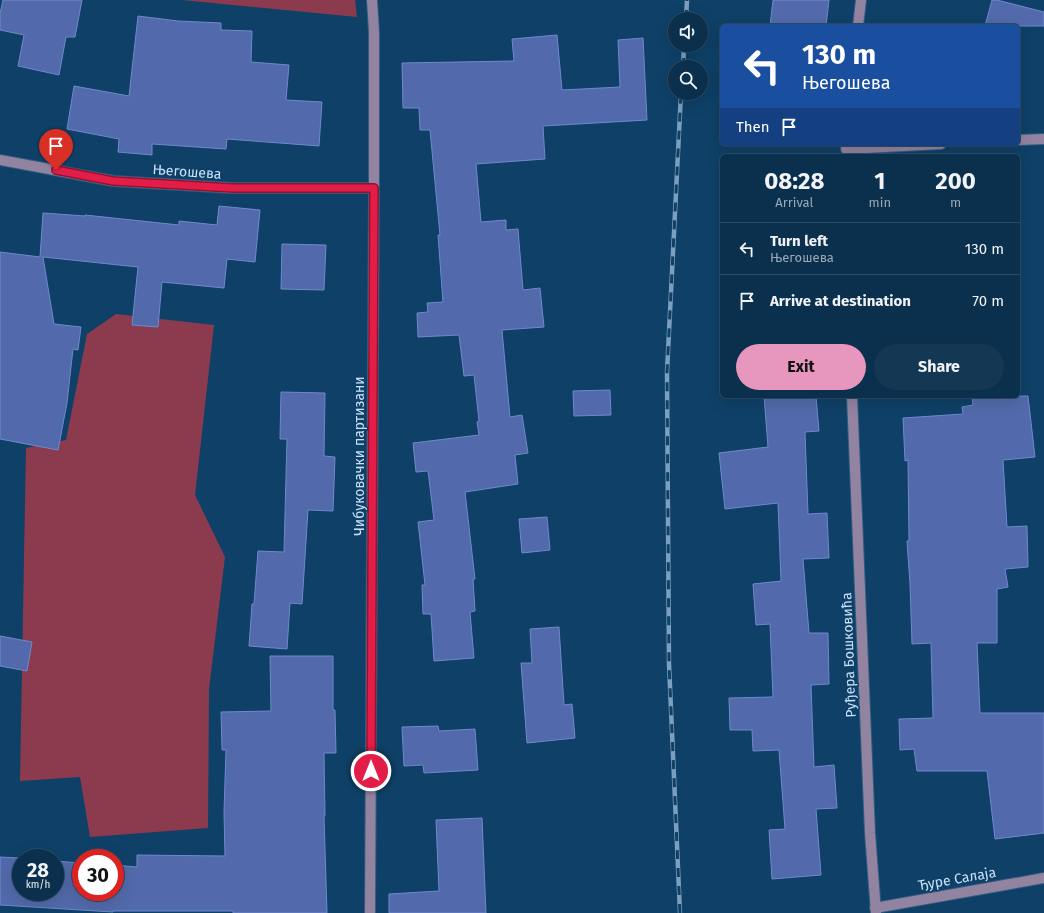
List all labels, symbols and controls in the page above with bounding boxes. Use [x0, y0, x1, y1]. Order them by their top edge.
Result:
map controls [668, 12, 708, 100]
button: sound [668, 12, 708, 52]
text: 130 m [802, 38, 876, 71]
icon: left [736, 40, 788, 92]
button: search [668, 60, 708, 100]
text: Његошева [802, 72, 891, 94]
icon: arrive [778, 116, 800, 138]
text: Then [736, 118, 770, 136]
pin [39, 129, 73, 170]
icon: arrive [45, 135, 67, 157]
street label: Његошева [152, 161, 222, 183]
text: 08:28 [764, 167, 824, 195]
text: 1 [874, 167, 885, 195]
text: 200 [935, 167, 976, 195]
text: Arrival [775, 195, 813, 210]
text: min [869, 195, 891, 210]
text: m [950, 195, 961, 210]
text: Turn left [770, 232, 828, 250]
icon: left [736, 238, 758, 260]
text: 130 m [965, 240, 1004, 258]
text: Његошева [770, 250, 834, 265]
icon: arrive [736, 290, 758, 312]
text: Arrive at destination [770, 292, 911, 310]
text: 70 m [972, 292, 1004, 310]
button: Exit [736, 344, 866, 390]
button: Share [874, 344, 1004, 390]
street label: Чибуковачки партизани [351, 376, 368, 536]
street label: Руђера Бошковића [838, 592, 860, 718]
position arrow [350, 750, 392, 792]
speed limit sign: 30 [72, 849, 124, 901]
text: 28 [27, 858, 49, 882]
street label: Ђуре Салаја [917, 864, 997, 894]
text: km/h [26, 879, 50, 891]

